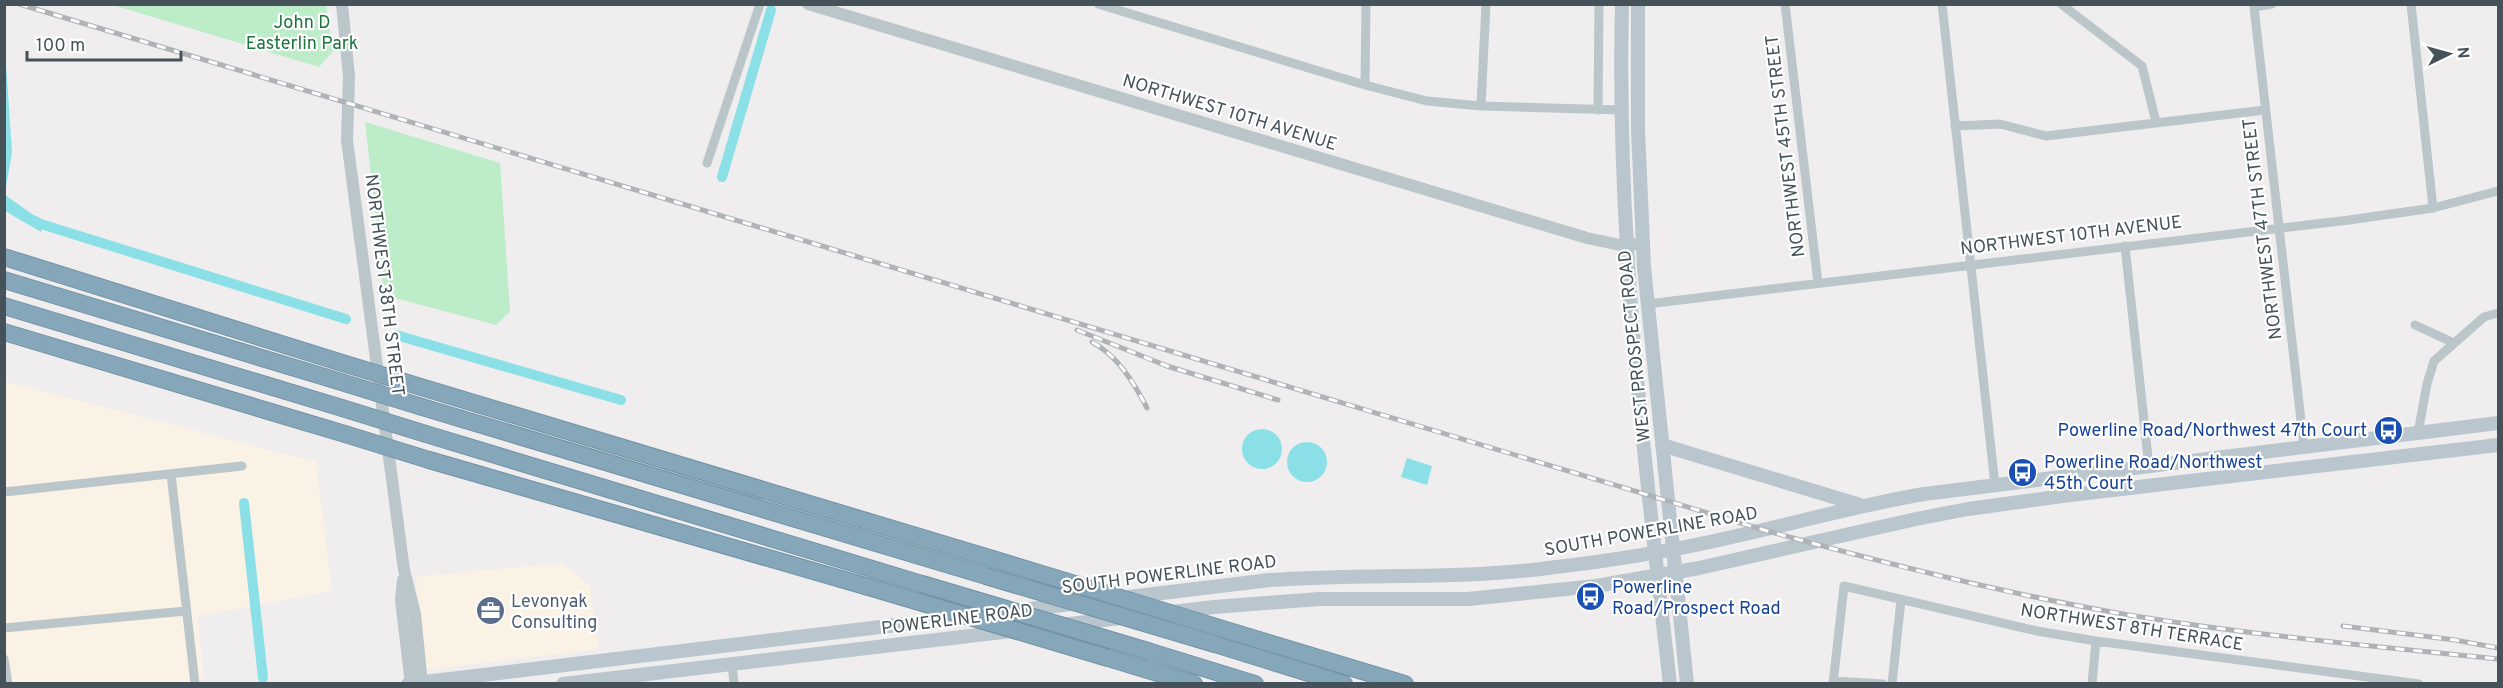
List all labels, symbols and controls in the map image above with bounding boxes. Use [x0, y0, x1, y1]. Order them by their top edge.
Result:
park label: John D Easterlin Park [246, 12, 358, 56]
scale bar [27, 24, 182, 62]
north arrow [2419, 24, 2479, 84]
street label: NORTHWEST 45TH STREET [1761, 33, 1812, 258]
text: 100 m [36, 35, 85, 58]
text: N [2451, 46, 2472, 59]
street label: NORTHWEST 10TH AVENUE [1120, 70, 1340, 157]
street label: NORTHWEST 47TH STREET [2238, 117, 2289, 341]
street label: NORTHWEST 38TH STREET [358, 173, 409, 397]
street label: NORTHWEST 10TH AVENUE [1959, 211, 2183, 261]
street label: WEST PROSPECT ROAD [1614, 249, 1657, 443]
bus stop icon: Powerline Road/Northwest 47th Court [2372, 414, 2404, 446]
place label: Powerline Road/Northwest 47th Court [2058, 420, 2367, 443]
place label: Powerline Road/Northwest 45th Court [2044, 452, 2262, 496]
bus stop icon: Powerline Road/Northwest 45th Court [2007, 456, 2039, 488]
street label: SOUTH POWERLINE ROAD [1543, 502, 1760, 563]
street label: SOUTH POWERLINE ROAD [1060, 551, 1278, 600]
place label: Powerline Road/Prospect Road [1612, 577, 1781, 621]
bus stop icon: Powerline Road/Prospect Road [1575, 581, 1607, 613]
place label: Levonyak Consulting [511, 591, 598, 635]
office icon: Levonyak Consulting [474, 595, 506, 627]
street label: NORTHWEST 8TH TERRACE [2019, 599, 2245, 657]
street label: POWERLINE ROAD [880, 600, 1034, 641]

